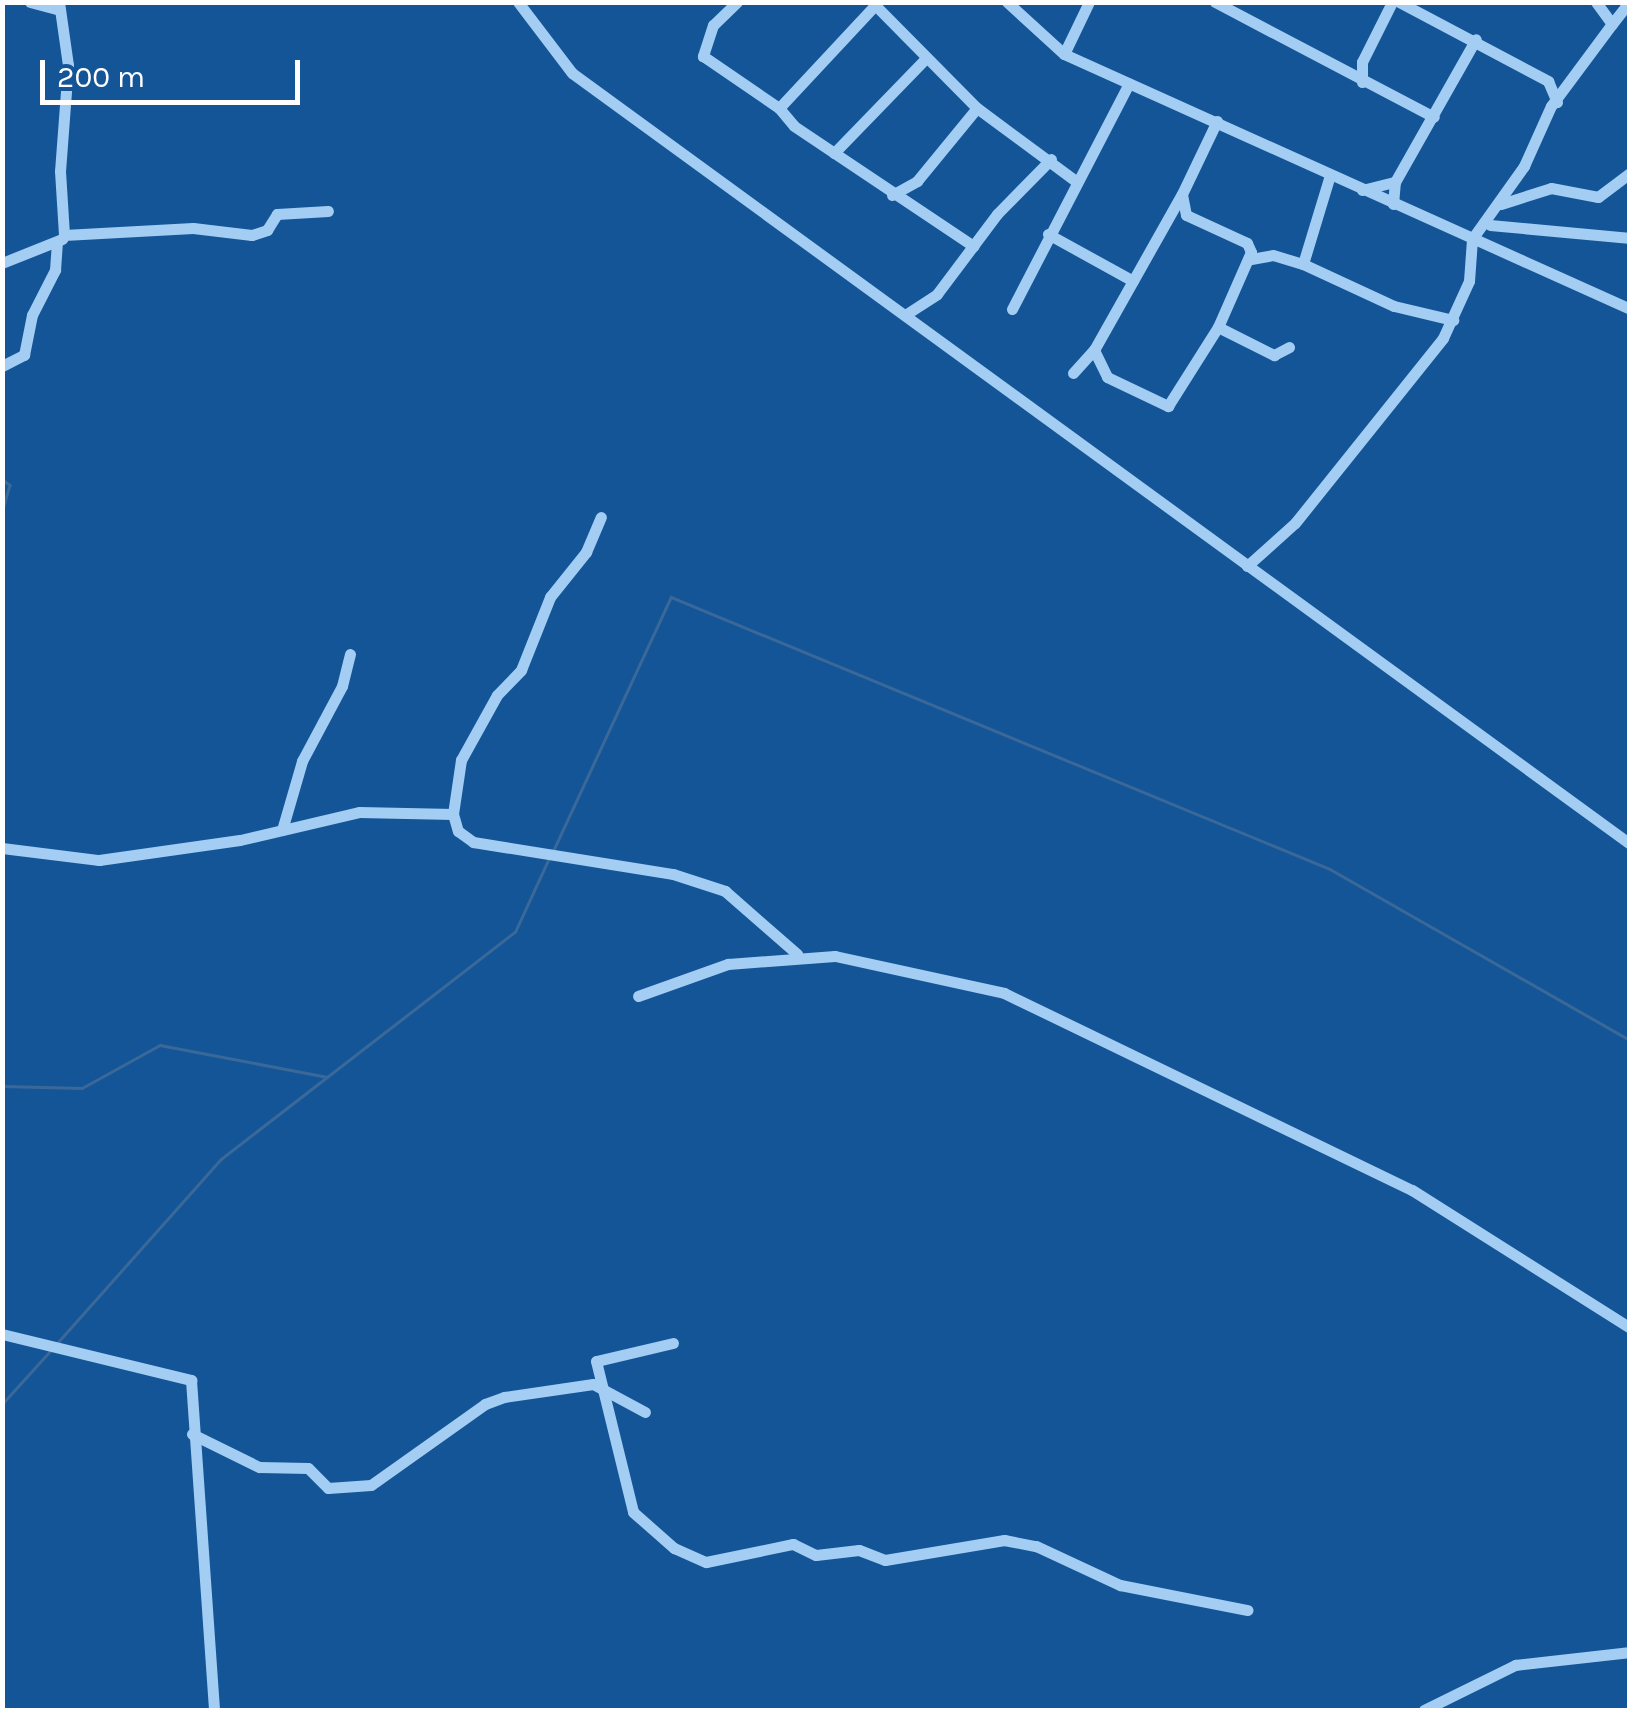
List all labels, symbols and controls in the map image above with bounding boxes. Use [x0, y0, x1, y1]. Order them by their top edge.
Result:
scale bar [45, 40, 305, 102]
text: 200 m [57, 59, 145, 95]

